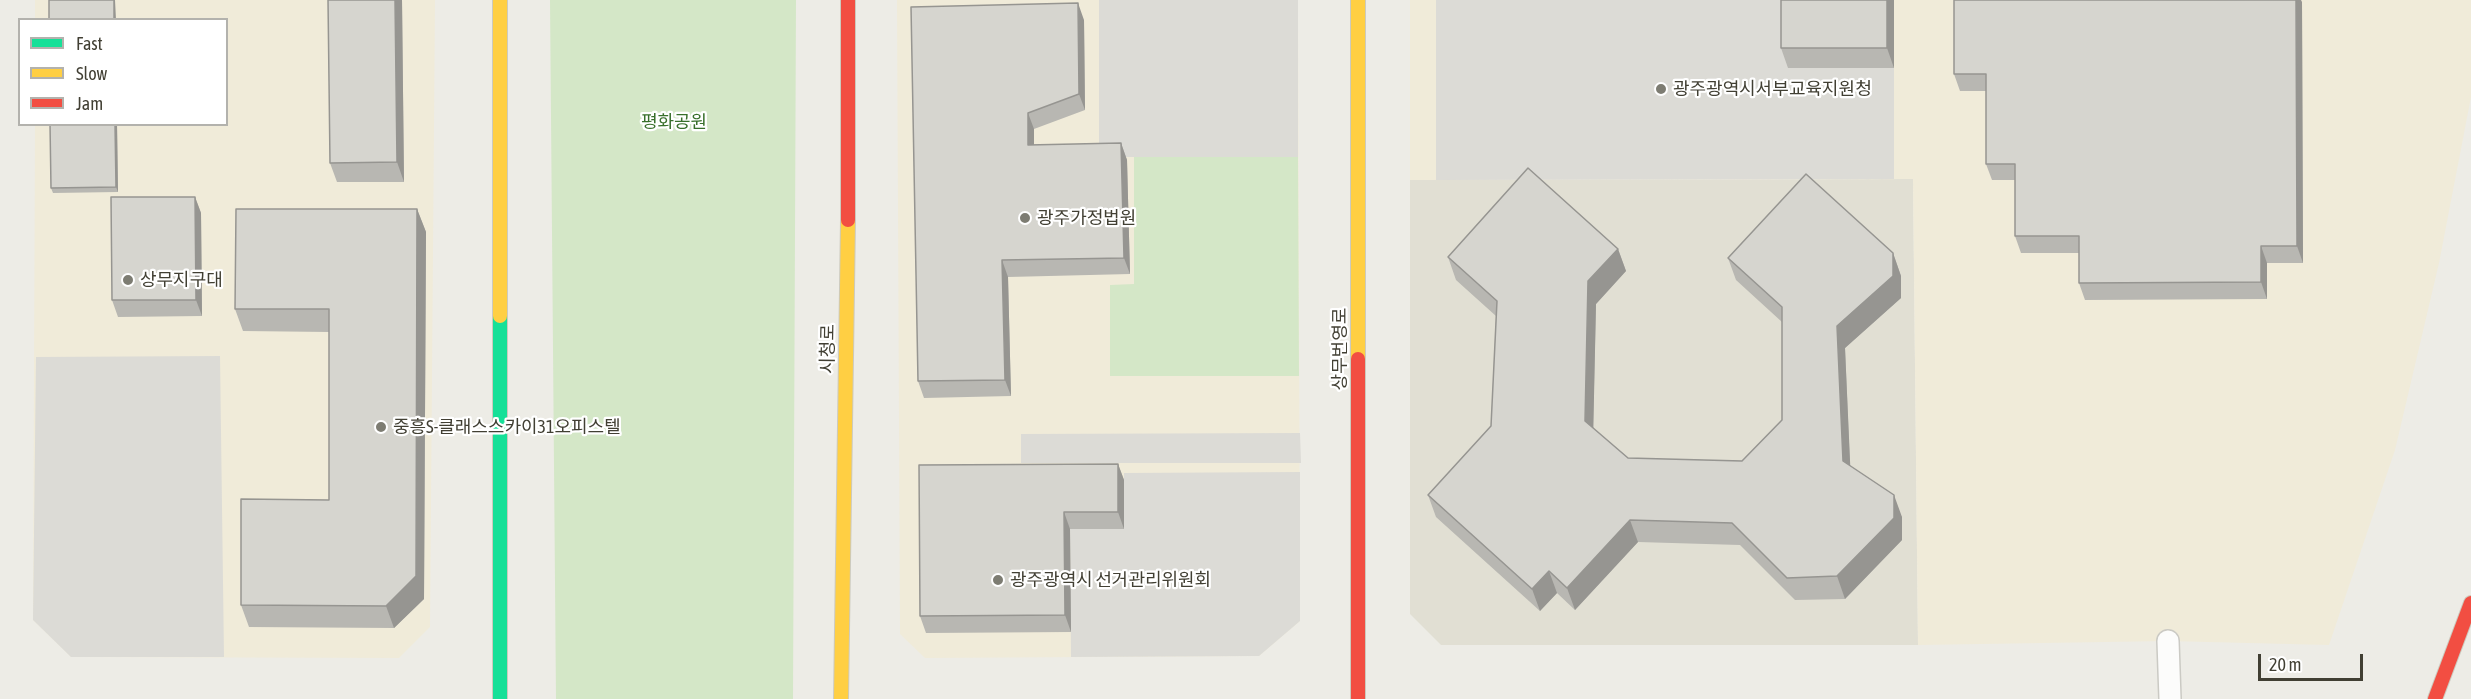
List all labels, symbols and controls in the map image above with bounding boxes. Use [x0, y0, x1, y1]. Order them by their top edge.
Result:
legend [18, 18, 228, 126]
text: Fast [76, 33, 103, 54]
text: Slow [76, 63, 107, 84]
place label: 광주광역시서부교육지원청 [1673, 78, 1872, 100]
marker: 광주광역시서부교육지원청 [1654, 82, 1668, 96]
text: Jam [76, 93, 103, 114]
park label: 평화공원 [641, 111, 707, 133]
place label: 광주가정법원 [1037, 207, 1136, 229]
marker: 광주가정법원 [1018, 211, 1032, 225]
place label: 상무지구대 [140, 269, 223, 291]
marker: 상무지구대 [121, 273, 135, 287]
street label: 상무번영로 [1329, 308, 1351, 390]
street label: 시청로 [817, 324, 839, 374]
place label: 중흥S-클래스스카이31오피스텔 [393, 416, 621, 438]
marker: 중흥S-클래스스카이31오피스텔 [374, 420, 388, 434]
place label: 광주광역시 선거관리위원회 [1010, 569, 1211, 591]
marker: 광주광역시 선거관리위원회 [991, 573, 1005, 587]
scale bar [2261, 642, 2366, 680]
text: 20 m [2269, 654, 2301, 675]

